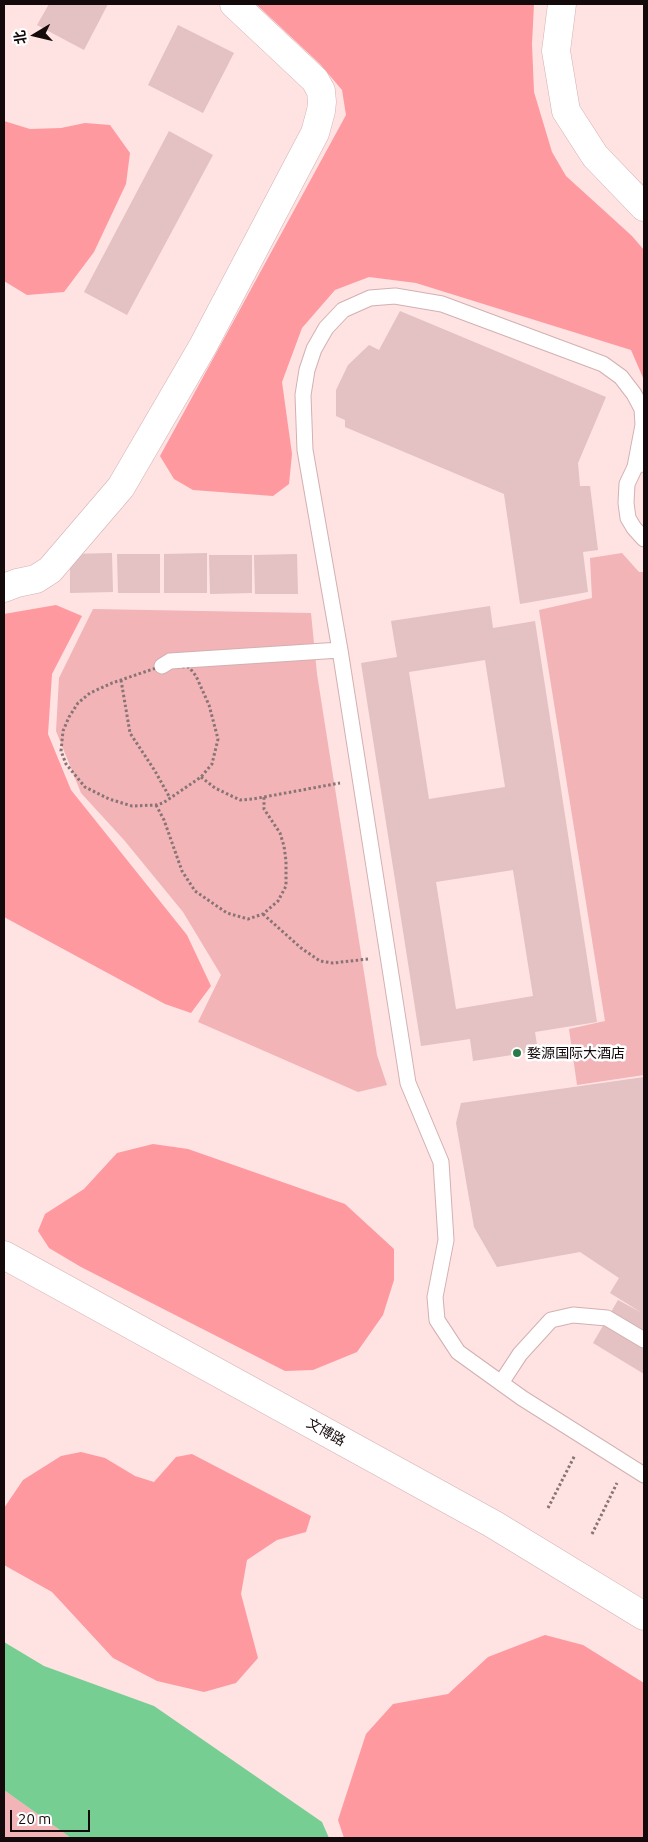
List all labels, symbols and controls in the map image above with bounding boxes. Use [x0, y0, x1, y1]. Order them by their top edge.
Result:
north arrow [10, 10, 60, 60]
text: 北 [11, 29, 29, 46]
place label: 婺源国际大酒店 [527, 1045, 625, 1061]
marker: 婺源国际大酒店 [511, 1047, 523, 1059]
street label: 文博路 [304, 1414, 348, 1450]
scale bar [12, 1800, 92, 1832]
text: 20 m [18, 1810, 51, 1827]

